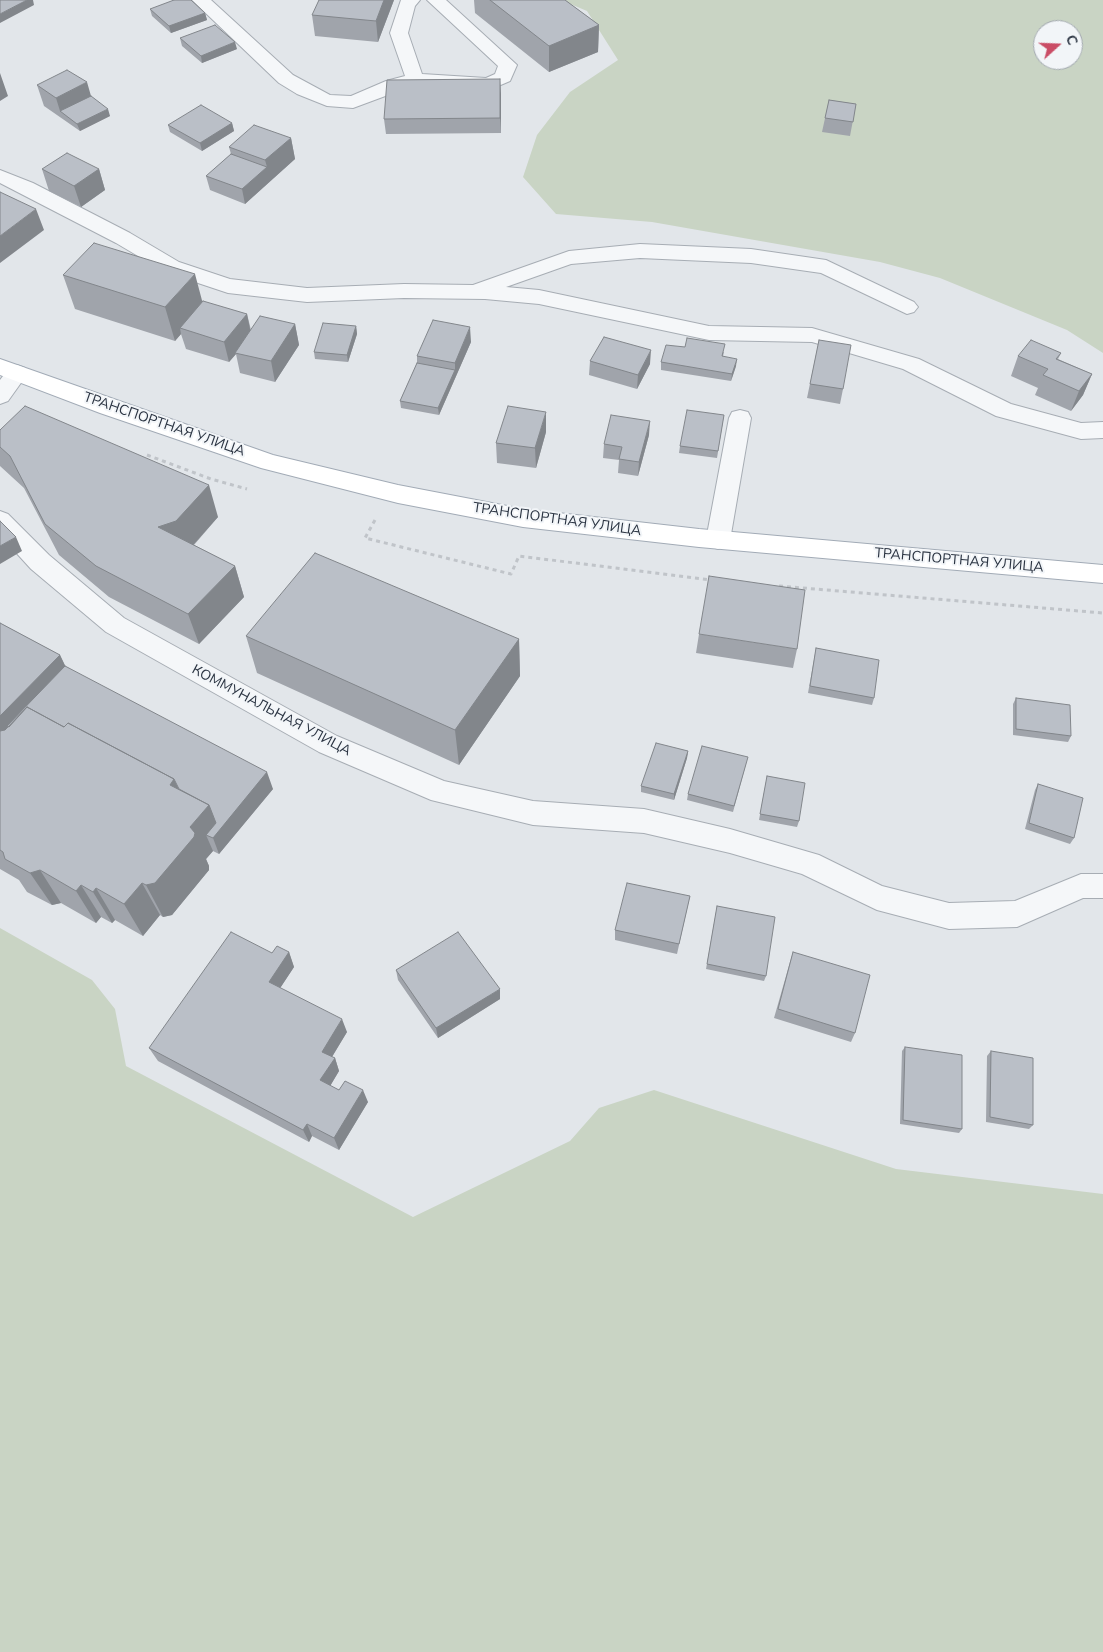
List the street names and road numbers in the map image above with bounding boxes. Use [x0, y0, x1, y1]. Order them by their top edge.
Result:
street label: ТРАНСПОРТНАЯ УЛИЦА [81, 389, 247, 461]
street label: ТРАНСПОРТНАЯ УЛИЦА [472, 500, 642, 540]
street label: ТРАНСПОРТНАЯ УЛИЦА [874, 545, 1044, 577]
street label: КОММУНАЛЬНАЯ УЛИЦА [189, 662, 353, 760]

